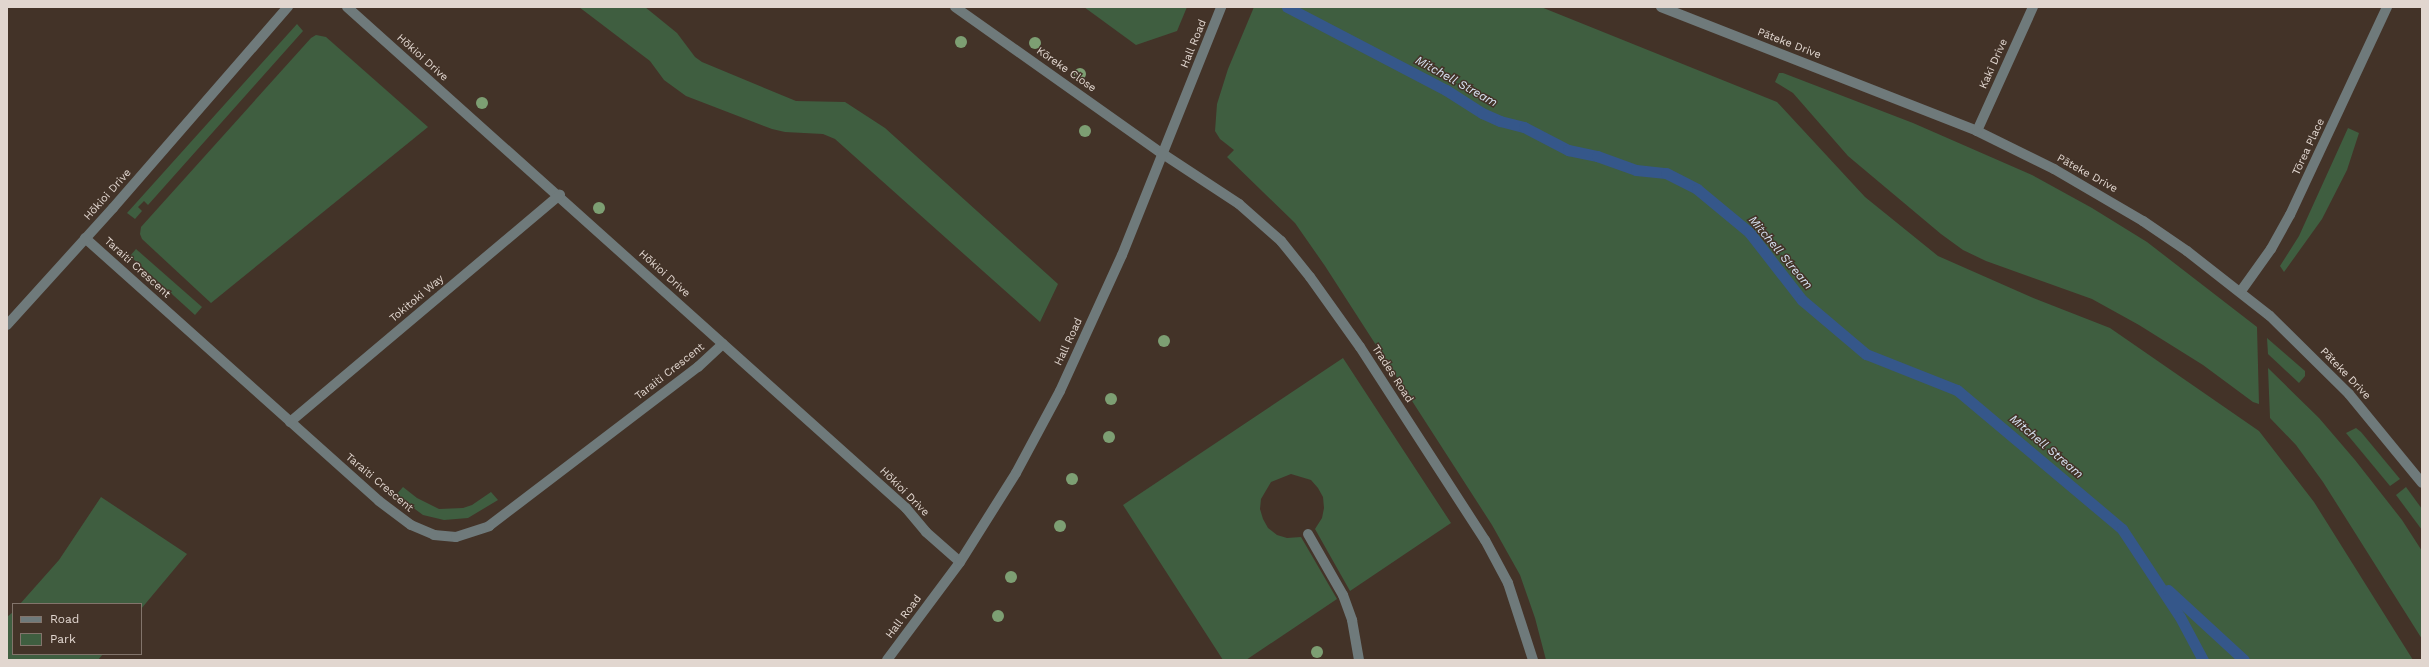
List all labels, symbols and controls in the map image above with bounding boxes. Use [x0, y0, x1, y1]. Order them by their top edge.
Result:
street label: Hall Road [1178, 18, 1210, 70]
street label: Pāteke Drive [1755, 26, 1823, 62]
street label: Hōkioi Drive [394, 32, 450, 84]
street label: Kakī Drive [1977, 37, 2011, 91]
street label: Kōreke Close [1034, 45, 1098, 95]
water label: Mitchell Stream [1412, 53, 1500, 111]
street label: Tōrea Place [2290, 116, 2328, 178]
street label: Pāteke Drive [2054, 152, 2120, 196]
street label: Hōkioi Drive [82, 167, 134, 223]
water label: Mitchell Stream [1745, 213, 1815, 293]
street label: Taraiti Crescent [101, 235, 173, 301]
street label: Hōkioi Drive [636, 248, 692, 300]
street label: Tokitoki Way [387, 272, 447, 326]
street label: Hall Road [1052, 316, 1086, 368]
street label: Taraiti Crescent [633, 341, 707, 403]
street label: Trades Road [1368, 343, 1416, 405]
street label: Pāteke Drive [2317, 345, 2373, 403]
water label: Mitchell Stream [2006, 412, 2086, 482]
street label: Taraiti Crescent [342, 451, 416, 515]
street label: Hōkioi Drive [877, 465, 931, 519]
street label: Hall Road [883, 592, 925, 642]
legend [12, 603, 142, 655]
text: Road [50, 612, 79, 626]
text: Park [50, 632, 76, 646]

